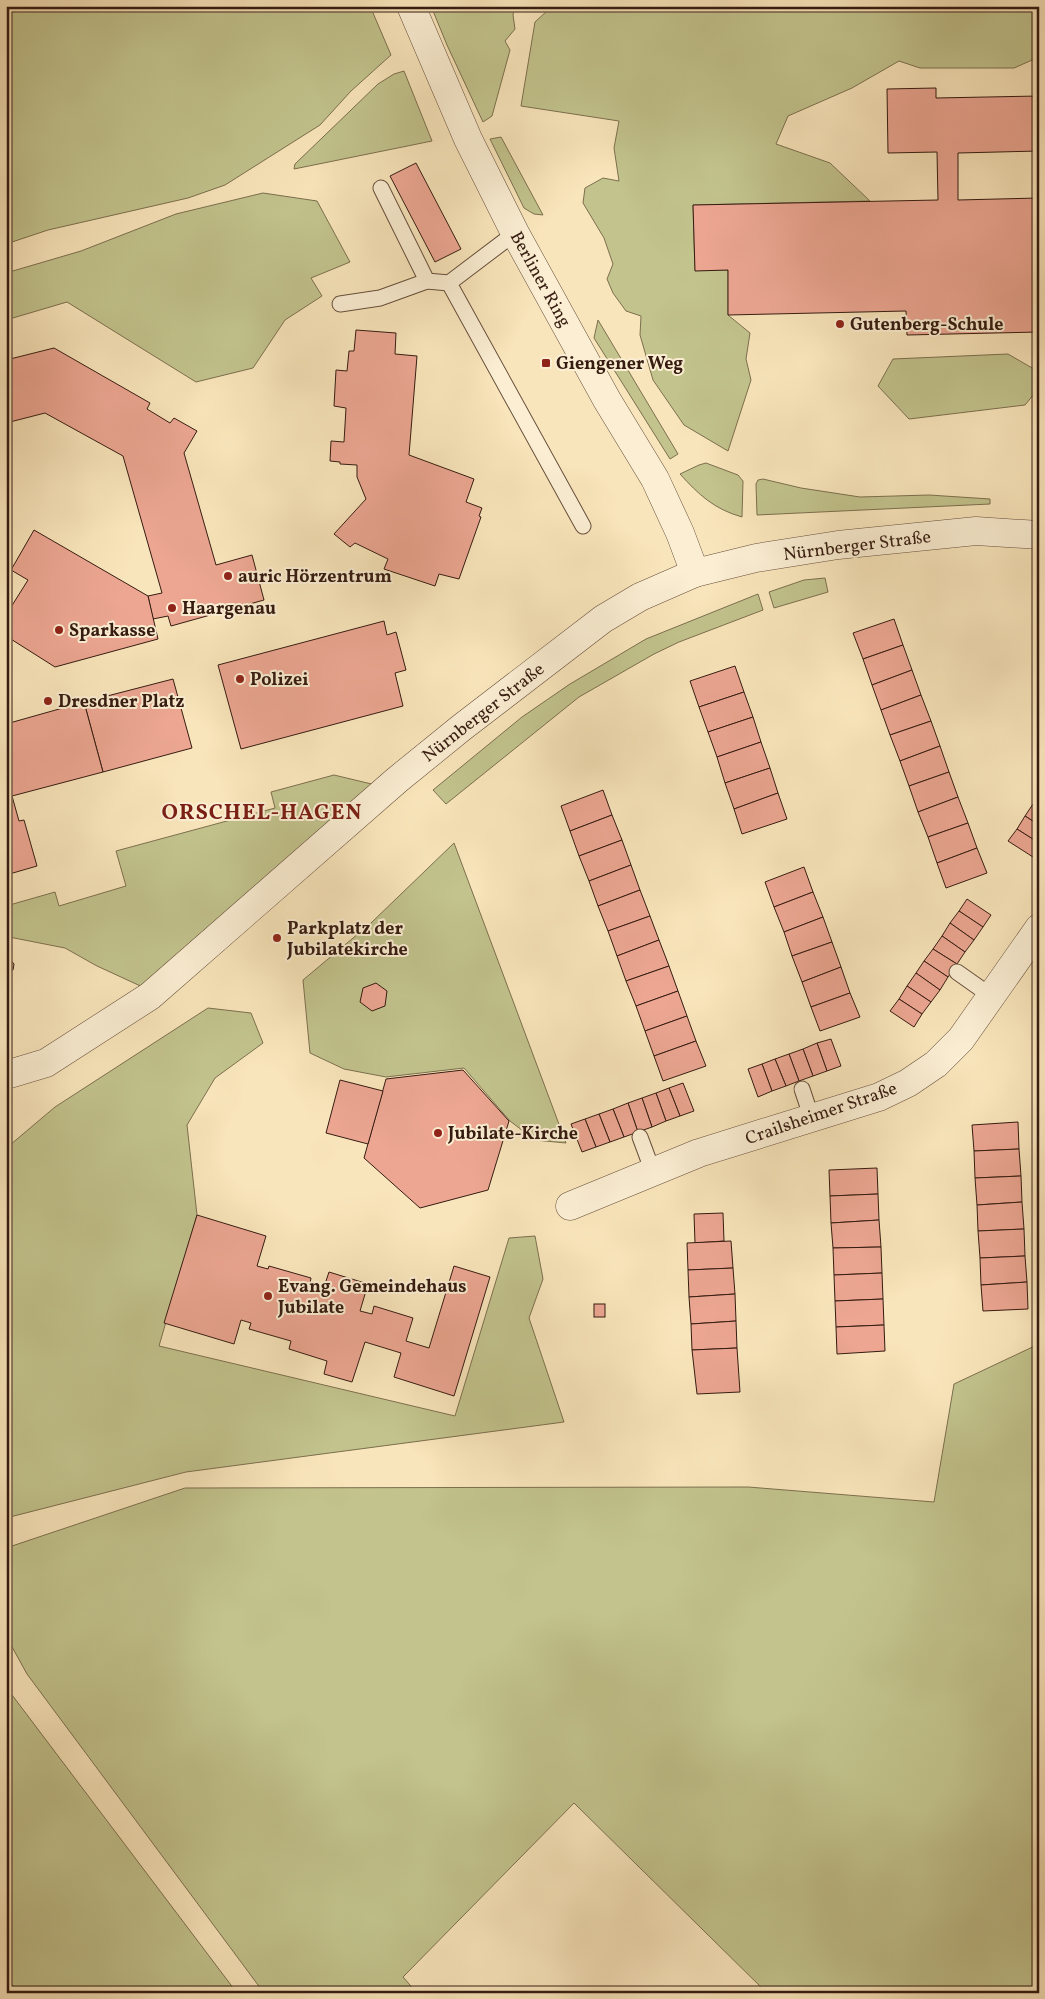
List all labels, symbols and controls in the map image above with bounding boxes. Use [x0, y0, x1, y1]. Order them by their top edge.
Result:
street label: Berliner Ring [503, 227, 576, 332]
place label: Gutenberg-Schule [850, 313, 1004, 338]
marker: Gutenberg-Schule [834, 318, 846, 330]
place label: Giengener Weg [556, 352, 683, 377]
marker: Giengener Weg [540, 357, 552, 369]
street label: Nürnberger Straße [782, 525, 932, 568]
place label: auric Hörzentrum [238, 565, 392, 590]
marker: auric Hörzentrum [222, 570, 234, 582]
place label: Haargenau [182, 597, 276, 622]
marker: Haargenau [166, 602, 178, 614]
place label: Sparkasse [69, 619, 155, 644]
marker: Sparkasse [53, 624, 65, 636]
street label: Nürnberger Straße [418, 658, 550, 769]
place label: Polizei [250, 668, 309, 693]
marker: Polizei [234, 673, 246, 685]
place label: Dresdner Platz [58, 690, 184, 715]
marker: Dresdner Platz [42, 695, 54, 707]
district label: ORSCHEL-HAGEN [162, 798, 362, 829]
place label: Parkplatz der Jubilatekirche [286, 917, 408, 963]
marker: Parkplatz der Jubilatekirche [271, 932, 283, 944]
street label: Crailsheimer Straße [742, 1077, 901, 1152]
place label: Jubilate-Kirche [447, 1122, 578, 1147]
marker: Jubilate-Kirche [432, 1127, 444, 1139]
place label: Evang. Gemeindehaus Jubilate [277, 1275, 467, 1321]
marker: Evang. Gemeindehaus Jubilate [262, 1290, 274, 1302]

